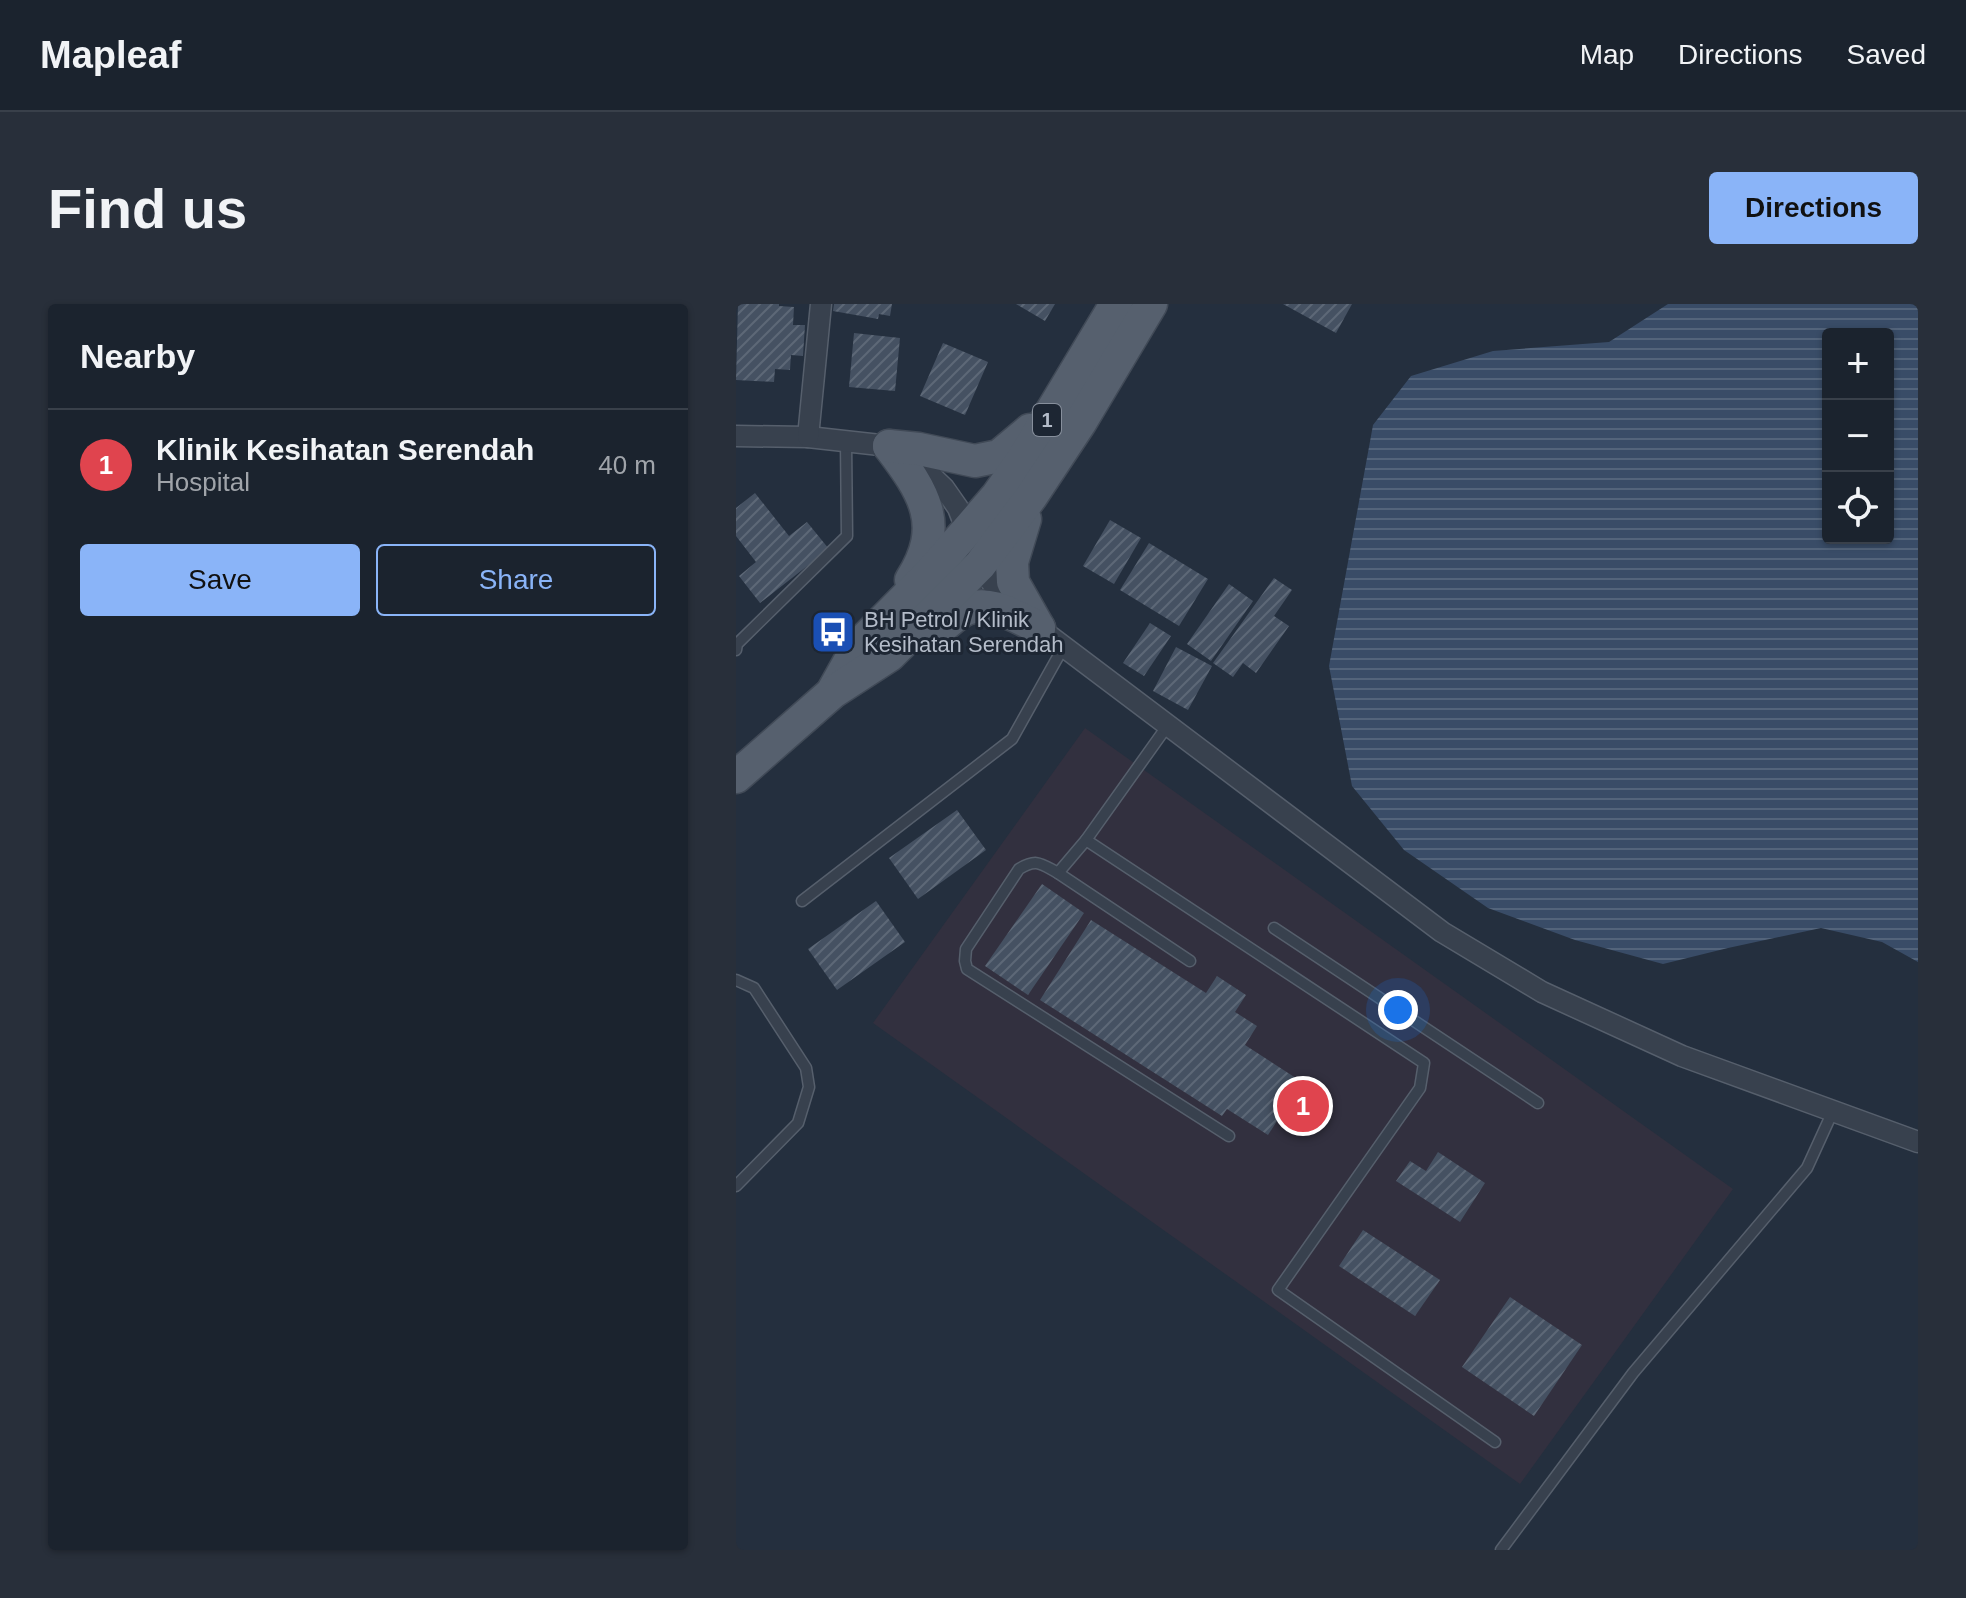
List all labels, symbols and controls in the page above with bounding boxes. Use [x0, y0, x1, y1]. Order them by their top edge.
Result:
text: Mapleaf [40, 34, 181, 76]
text: Map [1580, 39, 1634, 70]
text: Directions [1678, 39, 1803, 70]
text: Saved [1847, 39, 1926, 70]
button: Directions [1709, 172, 1918, 244]
text: Find us [48, 177, 247, 240]
map controls [1822, 328, 1894, 544]
button: + [1822, 328, 1894, 400]
text: Nearby [80, 337, 195, 375]
button: − [1822, 400, 1894, 472]
road number: 1 [1033, 404, 1061, 436]
text: Klinik Kesihatan Serendah [156, 433, 534, 466]
text: 1 [99, 450, 113, 480]
text: 40 m [598, 450, 656, 480]
text: Hospital [156, 467, 250, 497]
button: locate [1822, 472, 1894, 544]
button: Save [80, 544, 360, 616]
button: Share [376, 544, 656, 616]
place label: BH Petrol / Klinik Kesihatan Serendah [864, 607, 1063, 657]
bus stop icon: BH Petrol / Klinik Kesihatan Serendah [809, 608, 857, 656]
your location [1378, 990, 1418, 1030]
pin: 1 [1277, 1076, 1329, 1136]

